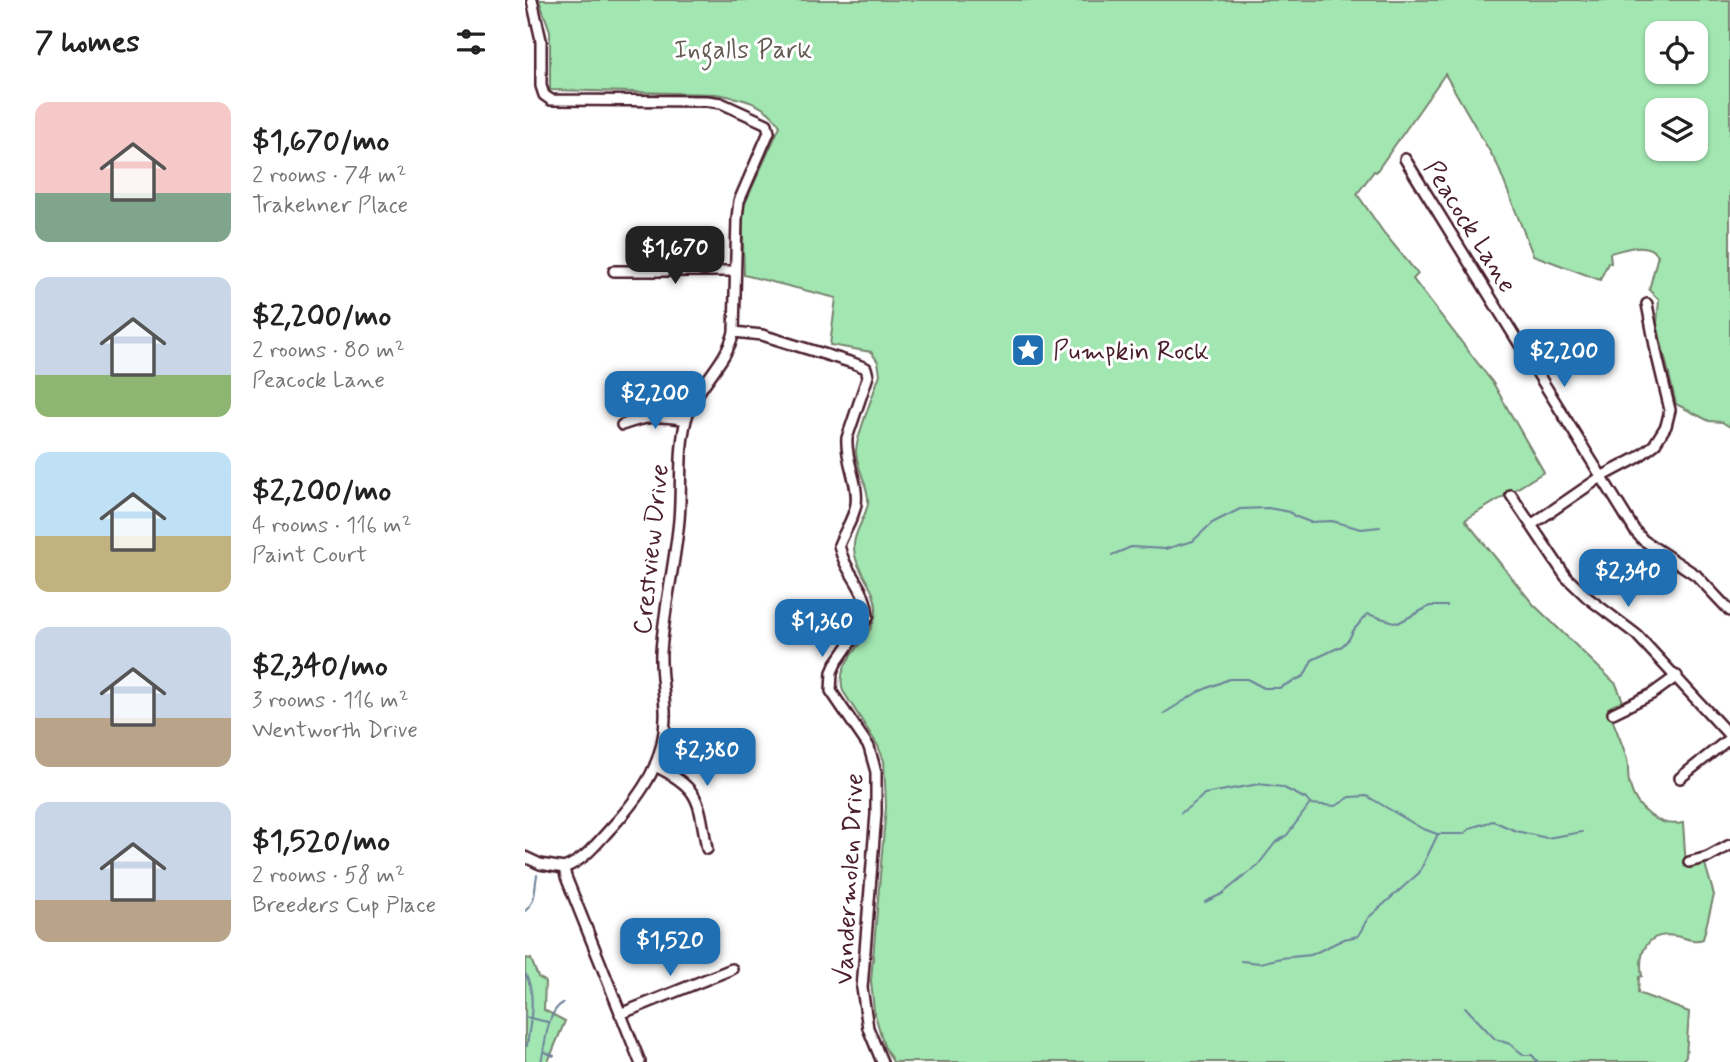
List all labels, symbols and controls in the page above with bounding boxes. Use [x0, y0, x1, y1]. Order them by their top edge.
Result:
map controls [1645, 21, 1708, 161]
button: locate [1645, 21, 1708, 84]
text: 7 homes [35, 23, 140, 62]
icon: filters [452, 23, 490, 61]
park label: Ingalls Park [674, 34, 812, 71]
button: layers [1645, 98, 1708, 161]
text: $1,670/mo [252, 122, 389, 161]
icon: home [91, 130, 175, 214]
street label: Peacock Lane [1415, 154, 1524, 300]
text: 2 rooms · 74 m² [252, 161, 407, 191]
text: Trakehner Place [252, 191, 408, 221]
pin: $1,670 [618, 226, 732, 286]
text: $1,670 [641, 234, 709, 264]
text: $2,200/mo [252, 297, 391, 336]
icon: home [91, 305, 175, 389]
pin: $2,200 [1507, 330, 1621, 389]
place icon: Pumpkin Rock [1009, 331, 1047, 369]
place label: Pumpkin Rock [1053, 335, 1209, 369]
text: 2 rooms · 80 m² [252, 336, 405, 366]
text: $2,200 [1530, 337, 1598, 367]
text: Peacock Lane [252, 366, 385, 396]
pin: $2,200 [598, 372, 712, 431]
text: $2,200 [621, 379, 689, 409]
street label: Crestview Drive [626, 462, 678, 636]
text: $2,200/mo [252, 472, 391, 511]
icon: home [91, 480, 175, 564]
text: 4 rooms · 116 m² [252, 511, 412, 541]
text: Paint Court [252, 541, 367, 571]
pin: $2,340 [1571, 550, 1685, 609]
text: $2,340 [1595, 557, 1661, 587]
pin: $1,360 [765, 600, 879, 659]
text: $1,360 [791, 607, 853, 637]
text: $2,340/mo [252, 647, 388, 686]
icon: home [91, 655, 175, 739]
text: 3 rooms · 116 m² [252, 686, 409, 716]
text: Wentworth Drive [252, 716, 418, 746]
pin: $2,380 [650, 728, 764, 788]
text: $2,380 [675, 736, 739, 766]
street label: Vandermolen Drive [827, 772, 873, 986]
text: $1,520/mo [252, 822, 390, 861]
icon: home [91, 830, 175, 914]
text: 2 rooms · 58 m² [252, 861, 405, 891]
text: Breeders Cup Place [252, 891, 436, 921]
pin: $1,520 [613, 918, 727, 978]
text: $1,520 [636, 926, 704, 956]

